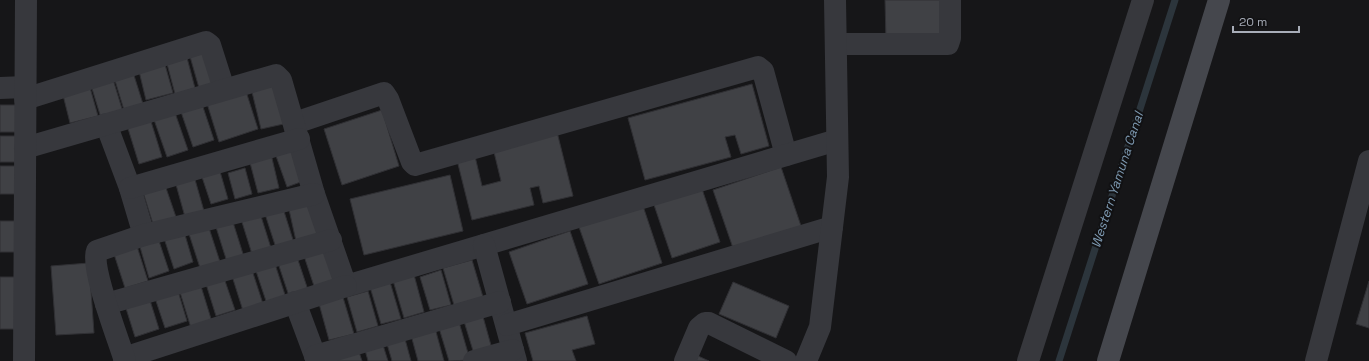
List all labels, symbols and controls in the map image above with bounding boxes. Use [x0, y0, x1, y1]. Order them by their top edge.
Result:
scale bar [1233, 8, 1299, 34]
text: 20 m [1239, 14, 1267, 30]
water label: Western Yamuna Canal [1087, 108, 1148, 250]

